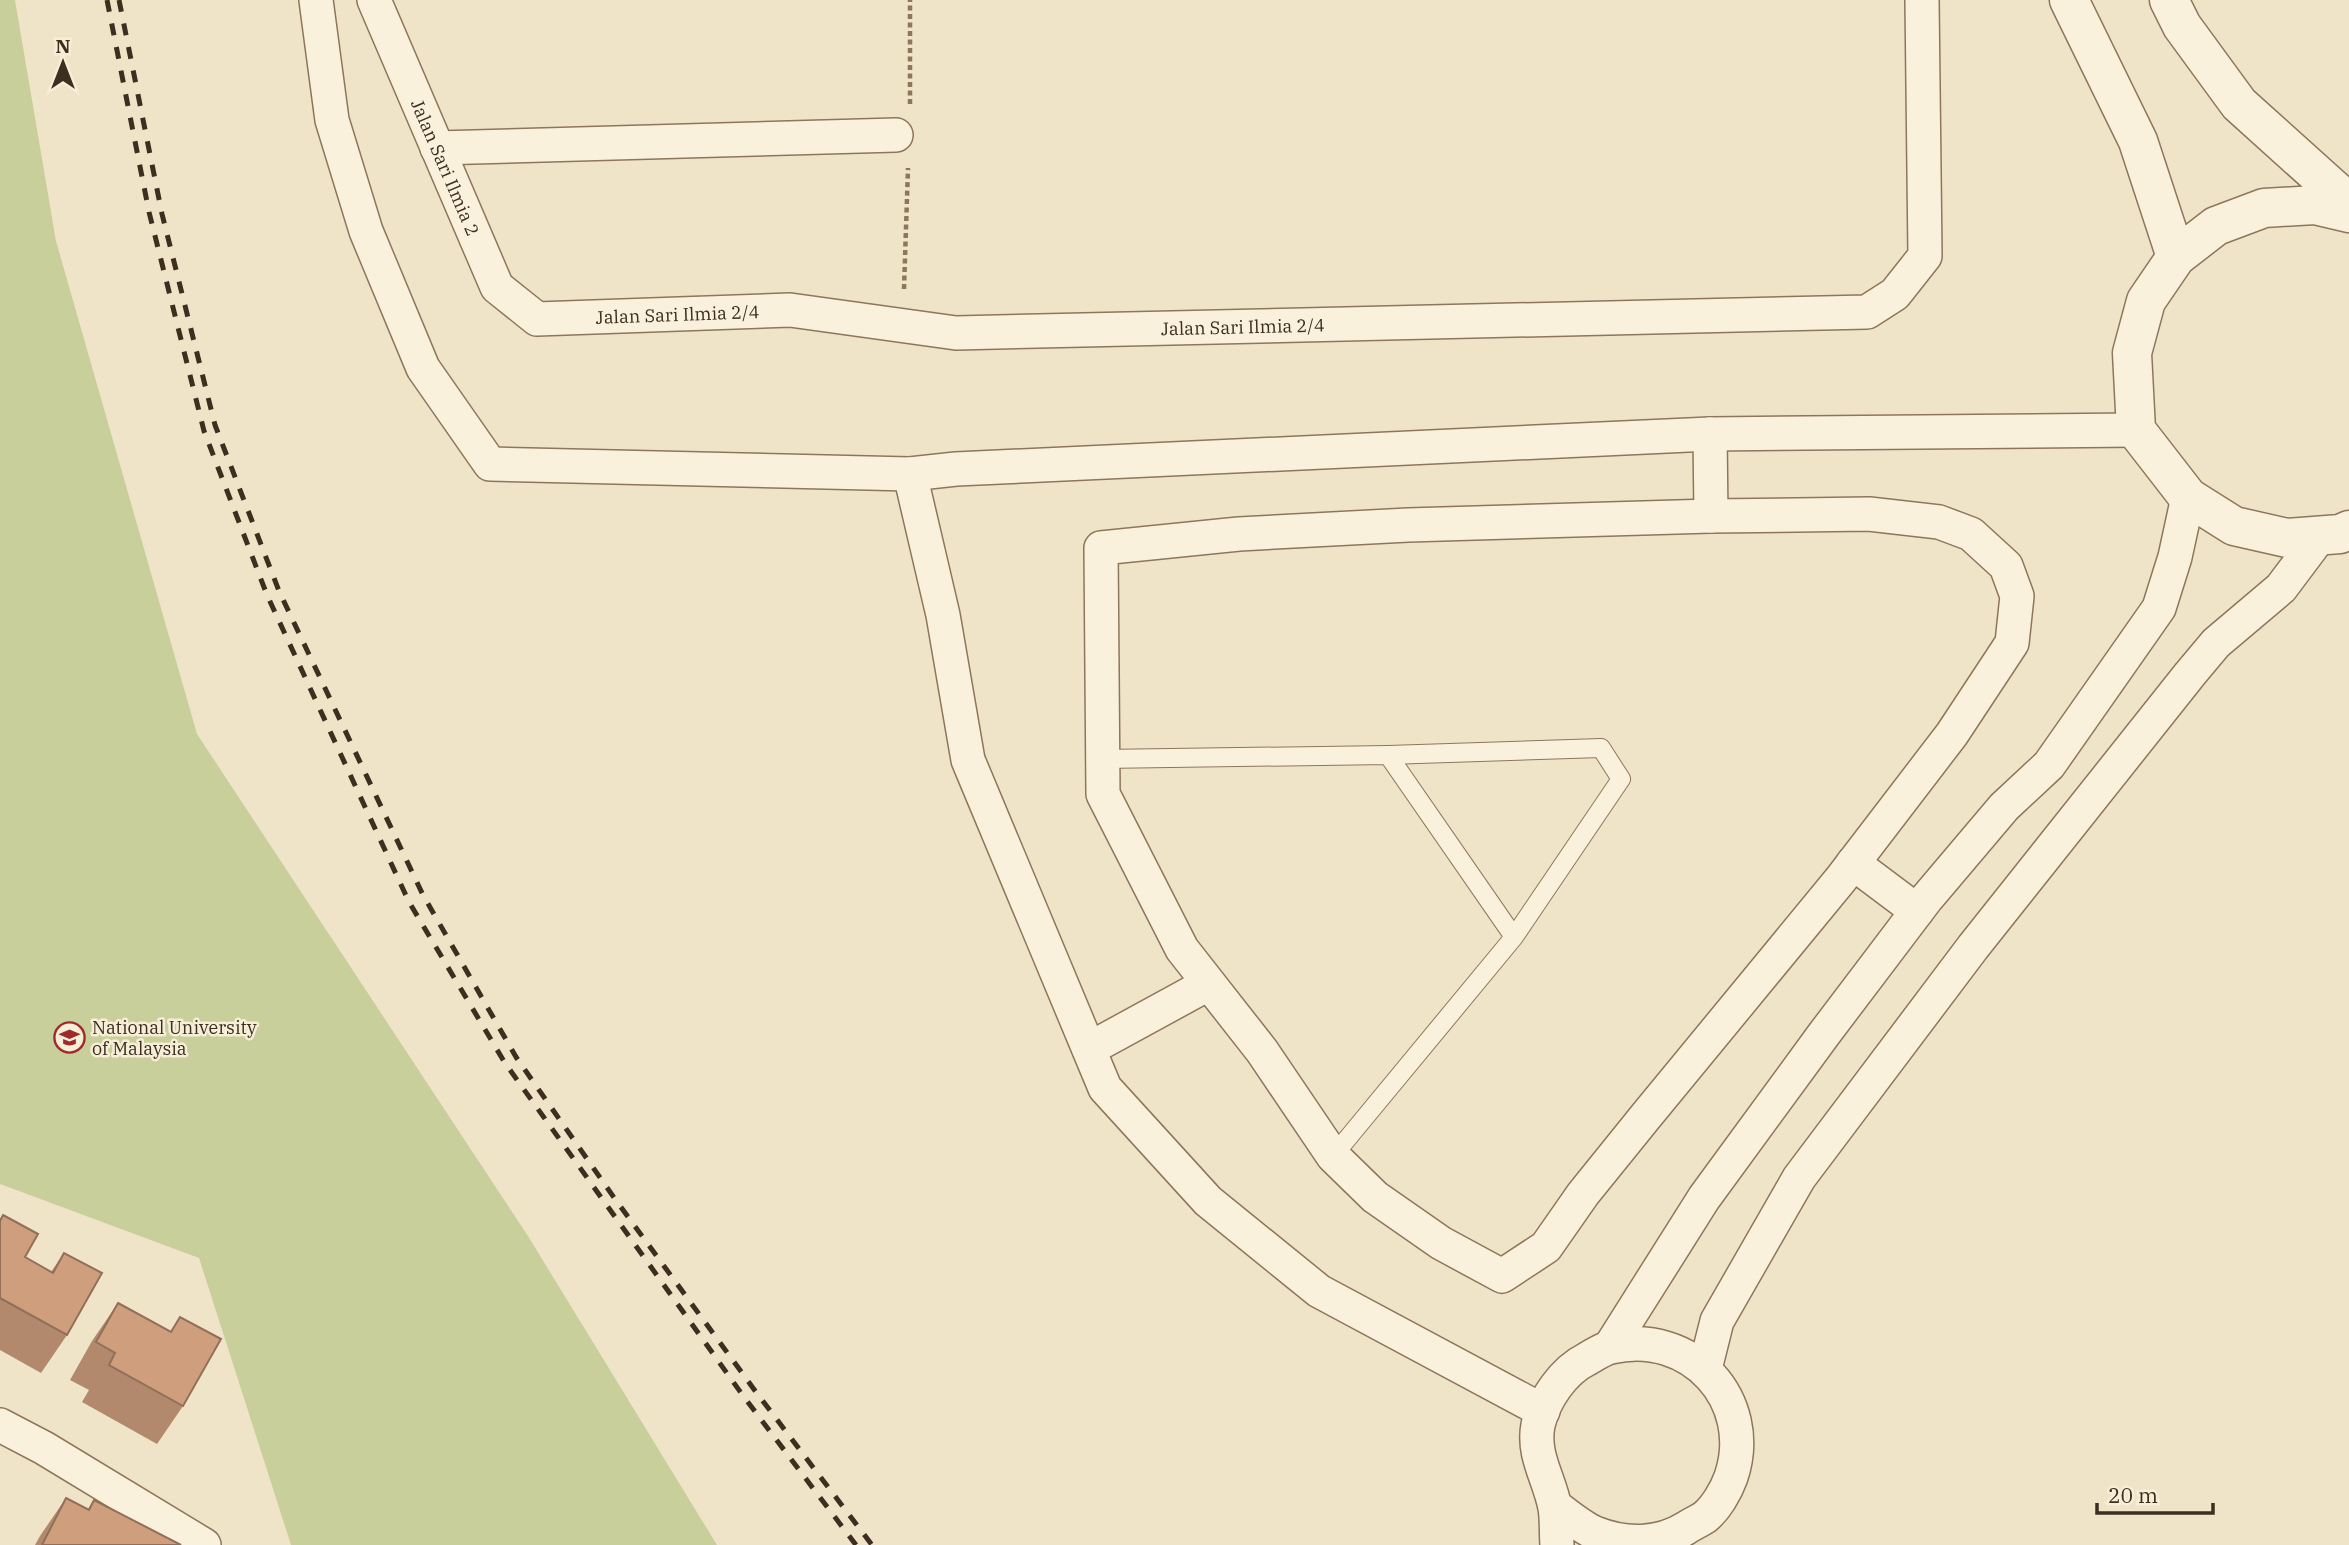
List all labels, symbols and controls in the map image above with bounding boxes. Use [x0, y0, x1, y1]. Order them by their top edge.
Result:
north arrow [28, 28, 98, 98]
text: N [55, 34, 71, 58]
street label: Jalan Sari Ilmia 2 [406, 95, 485, 239]
street label: Jalan Sari Ilmia 2/4 [595, 300, 760, 328]
street label: Jalan Sari Ilmia 2/4 [1161, 313, 1325, 340]
place label: National University of Malaysia [92, 1016, 257, 1060]
school or university icon: National University of Malaysia [52, 1020, 86, 1054]
scale bar [2097, 1472, 2212, 1516]
text: 20 m [2108, 1481, 2158, 1509]

